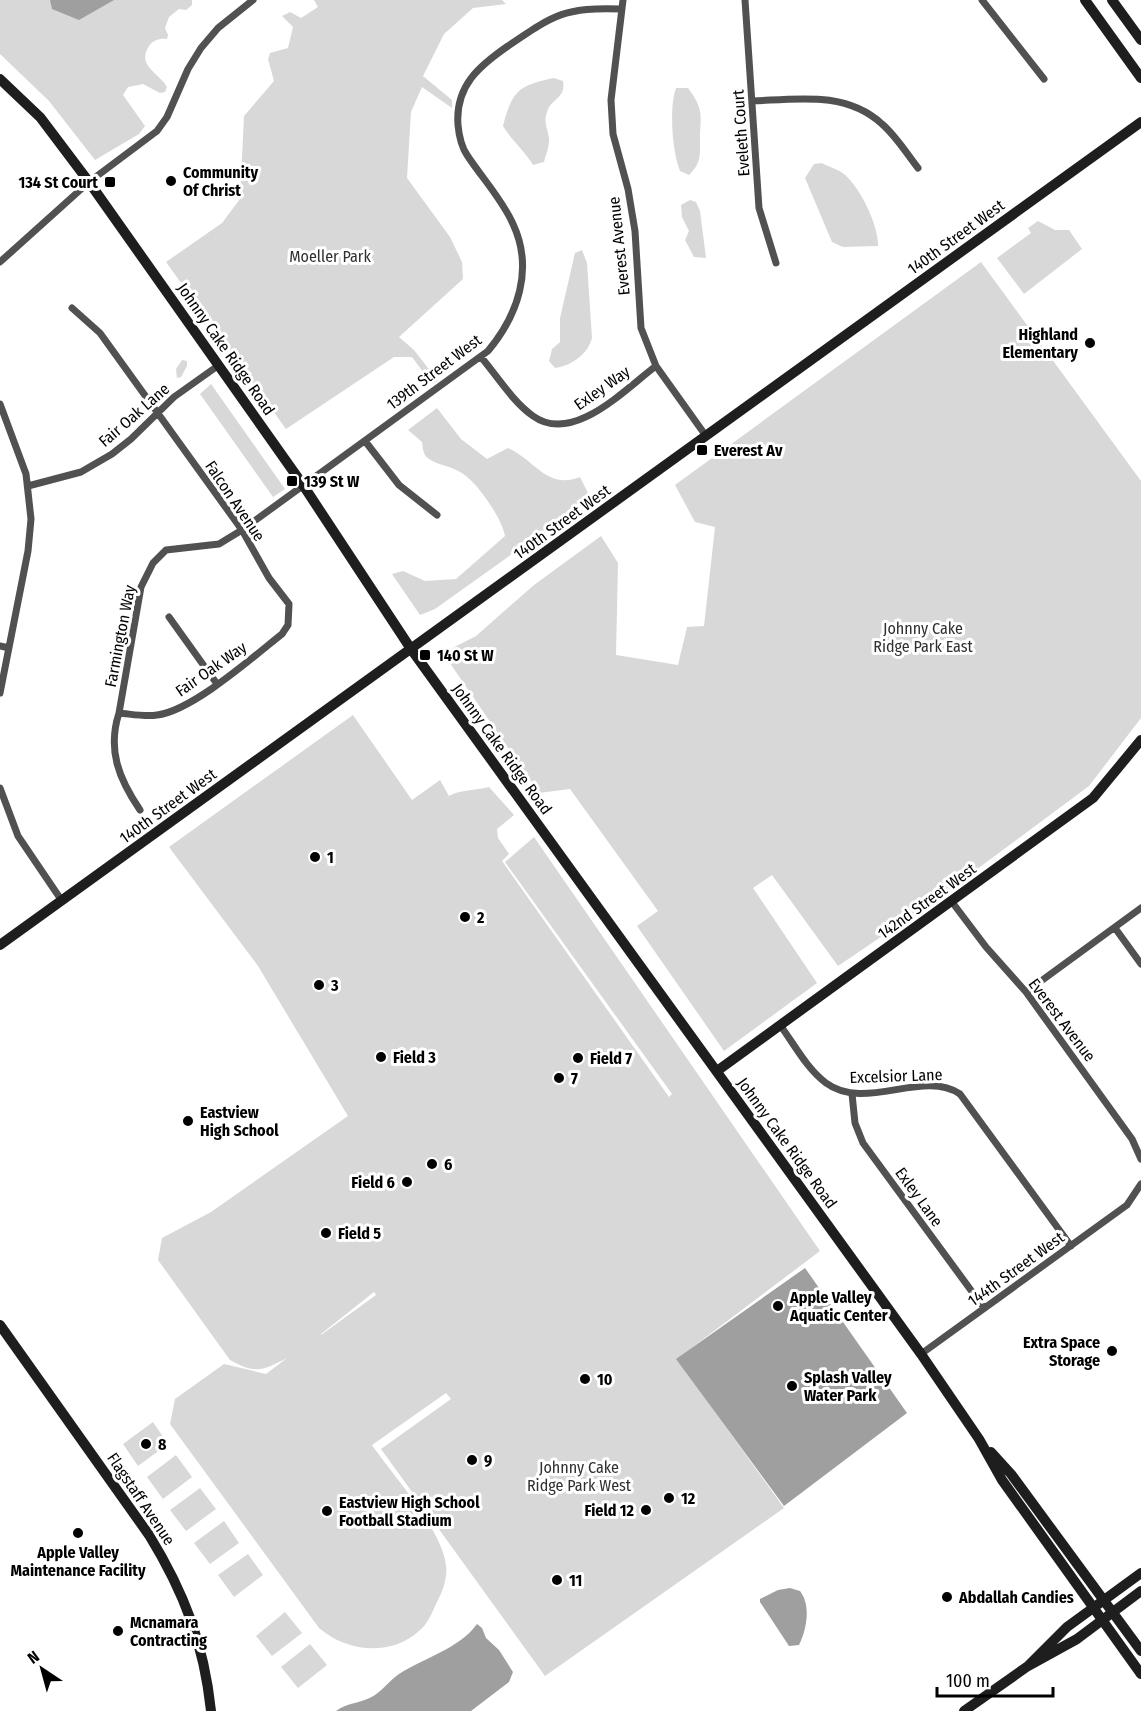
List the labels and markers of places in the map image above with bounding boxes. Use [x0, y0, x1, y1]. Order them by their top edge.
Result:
place label: Community Of Christ [183, 163, 258, 200]
place label: 134 St Court [18, 173, 98, 192]
marker: Community Of Christ [164, 174, 178, 188]
marker: 134 St Court [103, 175, 117, 189]
place label: Highland Elementary [1003, 325, 1078, 362]
marker: Highland Elementary [1083, 336, 1097, 350]
place label: Everest Av [714, 441, 783, 460]
marker: Everest Av [695, 443, 709, 457]
place label: 139 St W [304, 472, 360, 491]
marker: 139 St W [285, 474, 299, 488]
place label: 140 St W [437, 646, 494, 665]
marker: 140 St W [418, 648, 432, 662]
place label: 1 [327, 848, 334, 867]
marker: 1 [308, 850, 322, 864]
place label: 2 [476, 908, 485, 927]
marker: 2 [458, 910, 472, 924]
place label: 3 [330, 976, 339, 995]
marker: 3 [312, 978, 326, 992]
place label: Field 3 [393, 1048, 436, 1067]
place label: Field 7 [590, 1049, 632, 1068]
marker: Field 3 [374, 1050, 388, 1064]
marker: Field 7 [571, 1051, 585, 1065]
place label: 7 [571, 1069, 578, 1088]
marker: 7 [552, 1071, 566, 1085]
place label: Eastview High School [200, 1103, 279, 1140]
marker: Eastview High School [181, 1114, 195, 1128]
place label: 6 [444, 1155, 452, 1174]
marker: 6 [425, 1157, 439, 1171]
place label: Field 6 [351, 1173, 395, 1192]
marker: Field 6 [400, 1175, 414, 1189]
place label: Field 5 [338, 1224, 381, 1243]
marker: Field 5 [319, 1226, 333, 1240]
place label: Apple Valley Aquatic Center [789, 1288, 888, 1325]
marker: Apple Valley Aquatic Center [771, 1299, 785, 1313]
place label: Extra Space Storage [1023, 1333, 1100, 1370]
marker: Extra Space Storage [1105, 1344, 1119, 1358]
place label: Splash Valley Water Park [804, 1368, 892, 1405]
place label: 10 [597, 1370, 613, 1389]
marker: 10 [578, 1372, 592, 1386]
marker: Splash Valley Water Park [785, 1379, 799, 1393]
place label: 8 [158, 1435, 167, 1454]
marker: 8 [139, 1437, 153, 1451]
place label: 9 [484, 1451, 492, 1470]
marker: 9 [465, 1453, 479, 1467]
place label: 12 [681, 1489, 696, 1508]
marker: 12 [662, 1491, 676, 1505]
place label: Eastview High School Football Stadium [339, 1493, 480, 1530]
place label: Field 12 [585, 1501, 635, 1520]
marker: Field 12 [639, 1503, 653, 1517]
marker: Eastview High School Football Stadium [320, 1504, 334, 1518]
marker: Apple Valley Maintenance Facility [71, 1526, 85, 1540]
place label: Apple Valley Maintenance Facility [10, 1543, 146, 1580]
place label: 11 [569, 1571, 582, 1590]
marker: 11 [550, 1573, 564, 1587]
place label: Abdallah Candies [958, 1588, 1074, 1607]
marker: Abdallah Candies [940, 1590, 954, 1604]
place label: Mcnamara Contracting [130, 1613, 207, 1650]
marker: Mcnamara Contracting [111, 1624, 125, 1638]

